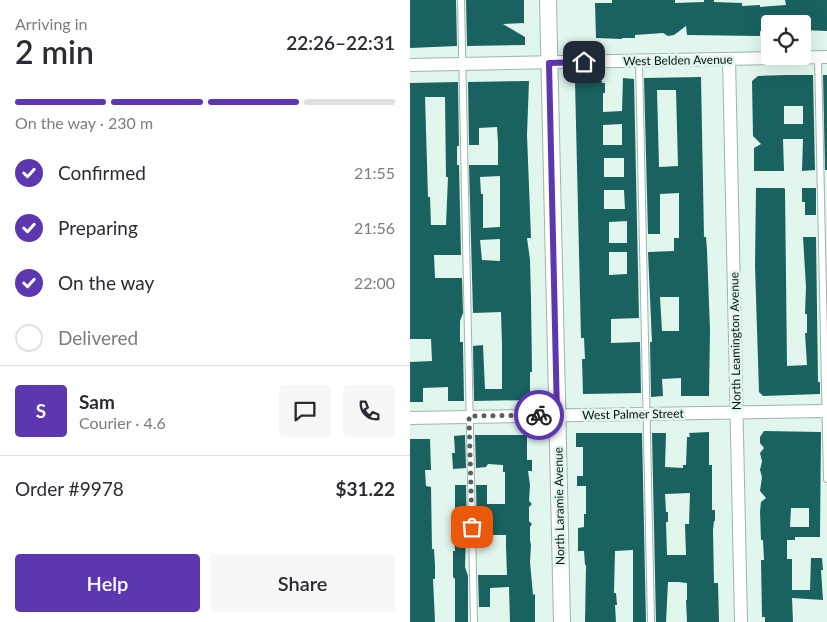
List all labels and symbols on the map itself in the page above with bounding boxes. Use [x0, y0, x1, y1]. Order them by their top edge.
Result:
pin [563, 41, 605, 83]
street label: West Belden Avenue [623, 52, 733, 68]
street label: North Leamington Avenue [726, 272, 744, 410]
courier [514, 390, 564, 440]
street label: West Palmer Street [582, 406, 685, 422]
street label: North Laramie Avenue [550, 447, 568, 565]
pin [451, 506, 493, 548]

